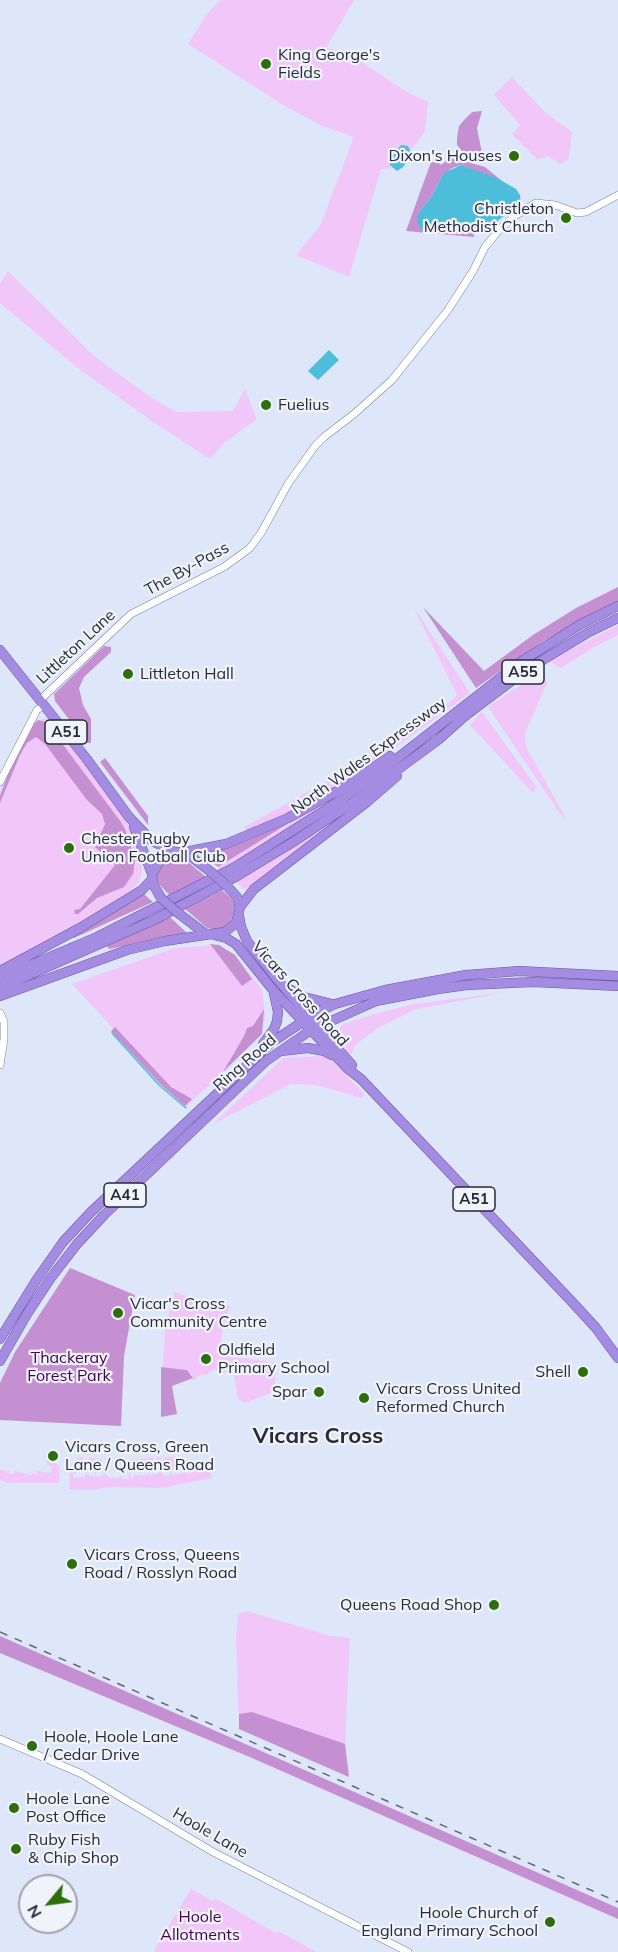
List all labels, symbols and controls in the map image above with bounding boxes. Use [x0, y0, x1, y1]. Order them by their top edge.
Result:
place label: King George's Fields [278, 45, 380, 83]
marker: King George's Fields [259, 57, 273, 71]
place label: Dixon's Houses [389, 146, 502, 166]
marker: Dixon's Houses [507, 149, 521, 163]
place label: Christleton Methodist Church [424, 199, 554, 237]
marker: Christleton Methodist Church [559, 211, 573, 225]
place label: Fuelius [278, 395, 330, 415]
marker: Fuelius [259, 398, 273, 412]
street label: The By-Pass [142, 538, 232, 600]
street label: Littleton Lane [33, 606, 119, 688]
road number: A55 [502, 660, 544, 684]
place label: Littleton Hall [140, 664, 234, 684]
marker: Littleton Hall [121, 667, 135, 681]
street label: North Wales Expressway [288, 693, 450, 819]
road number: A51 [45, 720, 87, 744]
place label: Chester Rugby Union Football Club [81, 829, 226, 867]
marker: Chester Rugby Union Football Club [62, 841, 76, 855]
street label: Vicars Cross Road [248, 937, 352, 1051]
street label: Ring Road [210, 1030, 280, 1096]
road number: A41 [104, 1183, 146, 1207]
road number: A51 [453, 1187, 495, 1211]
place label: Vicar's Cross Community Centre [130, 1294, 267, 1332]
marker: Vicar's Cross Community Centre [111, 1306, 125, 1320]
place label: Oldfield Primary School [218, 1340, 330, 1378]
park label: Thackeray Forest Park [27, 1348, 111, 1386]
marker: Oldfield Primary School [199, 1352, 213, 1366]
place label: Shell [535, 1362, 571, 1382]
marker: Shell [576, 1365, 590, 1379]
place label: Vicars Cross United Reformed Church [376, 1379, 521, 1417]
place label: Spar [272, 1382, 307, 1402]
marker: Spar [312, 1385, 326, 1399]
marker: Vicars Cross United Reformed Church [357, 1391, 371, 1405]
district label: Vicars Cross [253, 1423, 383, 1449]
place label: Vicars Cross, Green Lane / Queens Road [65, 1437, 214, 1475]
marker: Vicars Cross, Green Lane / Queens Road [46, 1449, 60, 1463]
place label: Vicars Cross, Queens Road / Rosslyn Road [84, 1545, 240, 1583]
marker: Vicars Cross, Queens Road / Rosslyn Road [65, 1557, 79, 1571]
place label: Queens Road Shop [340, 1595, 482, 1615]
marker: Queens Road Shop [487, 1598, 501, 1612]
place label: Hoole, Hoole Lane / Cedar Drive [44, 1727, 178, 1765]
marker: Hoole, Hoole Lane / Cedar Drive [25, 1739, 39, 1753]
place label: Hoole Lane Post Office [26, 1789, 110, 1827]
marker: Hoole Lane Post Office [7, 1801, 21, 1815]
street label: Hoole Lane [169, 1804, 251, 1862]
place label: Ruby Fish & Chip Shop [28, 1830, 119, 1868]
marker: Ruby Fish & Chip Shop [9, 1842, 23, 1856]
north arrow [18, 1874, 78, 1934]
text: N [22, 1902, 46, 1922]
place label: Hoole Church of England Primary School [361, 1903, 538, 1941]
park label: Hoole Allotments [160, 1907, 240, 1945]
marker: Hoole Church of England Primary School [543, 1915, 557, 1929]

